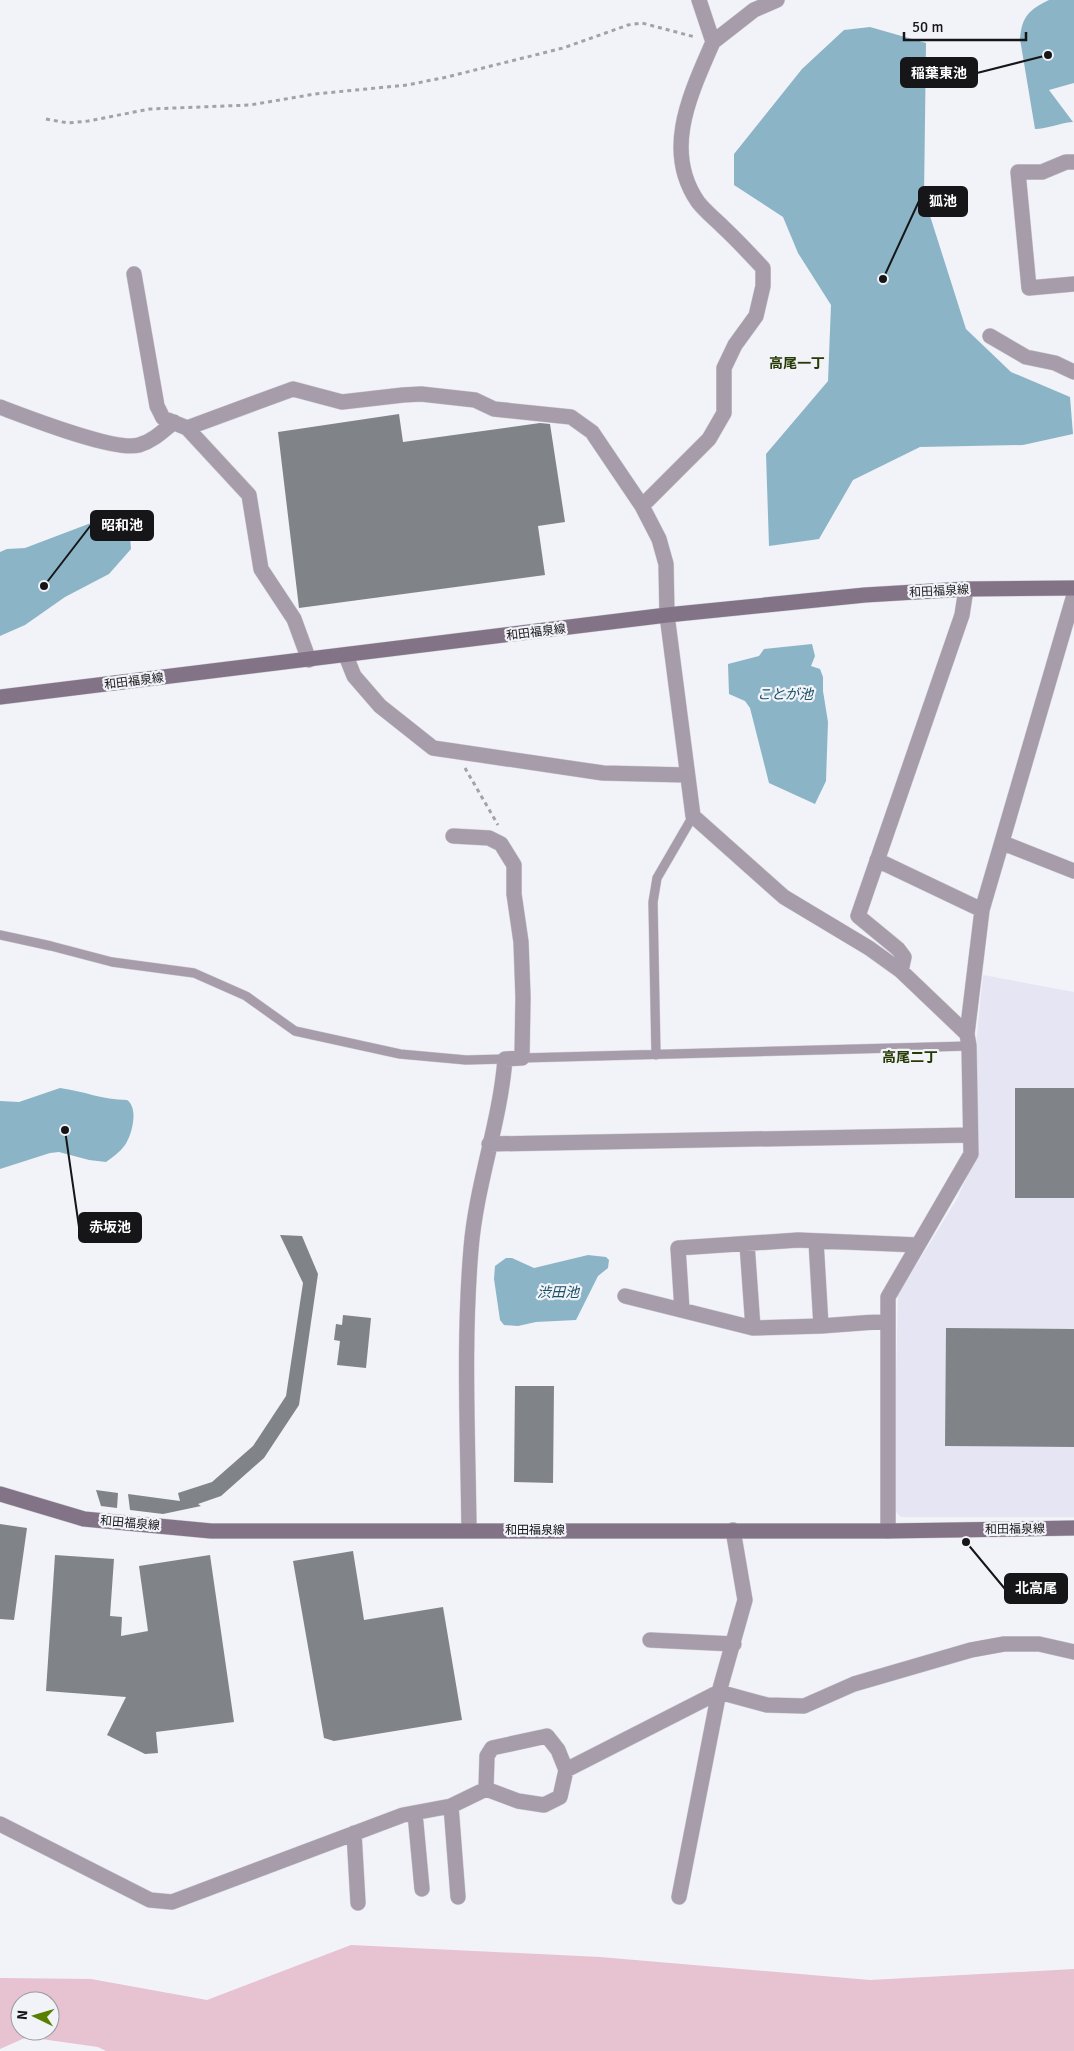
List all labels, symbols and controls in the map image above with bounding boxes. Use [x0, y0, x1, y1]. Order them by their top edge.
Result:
scale bar [904, 10, 1026, 42]
text: 50 m [912, 18, 943, 36]
callout: 稲葉東池 [901, 58, 977, 87]
text: 稲葉東池 [911, 65, 967, 82]
callout: 狐池 [919, 187, 967, 216]
text: 狐池 [929, 193, 957, 210]
district label: 高尾一丁 [769, 355, 825, 372]
callout: 昭和池 [91, 511, 153, 540]
text: 昭和池 [101, 517, 143, 534]
street label: 和田福泉線 [909, 582, 969, 601]
street label: 和田福泉線 [505, 621, 567, 644]
street label: 和田福泉線 [103, 670, 165, 693]
water label: ことが池 [757, 686, 815, 703]
district label: 高尾二丁 [882, 1049, 938, 1066]
callout: 赤坂池 [79, 1213, 141, 1242]
text: 赤坂池 [89, 1219, 131, 1236]
water label: 渋田池 [537, 1284, 581, 1301]
street label: 和田福泉線 [99, 1513, 161, 1534]
street label: 和田福泉線 [985, 1521, 1045, 1538]
street label: 和田福泉線 [505, 1523, 565, 1538]
callout: 北高尾 [1005, 1574, 1067, 1603]
text: 北高尾 [1015, 1580, 1057, 1597]
north arrow [10, 1991, 60, 2041]
text: N [14, 2009, 31, 2021]

